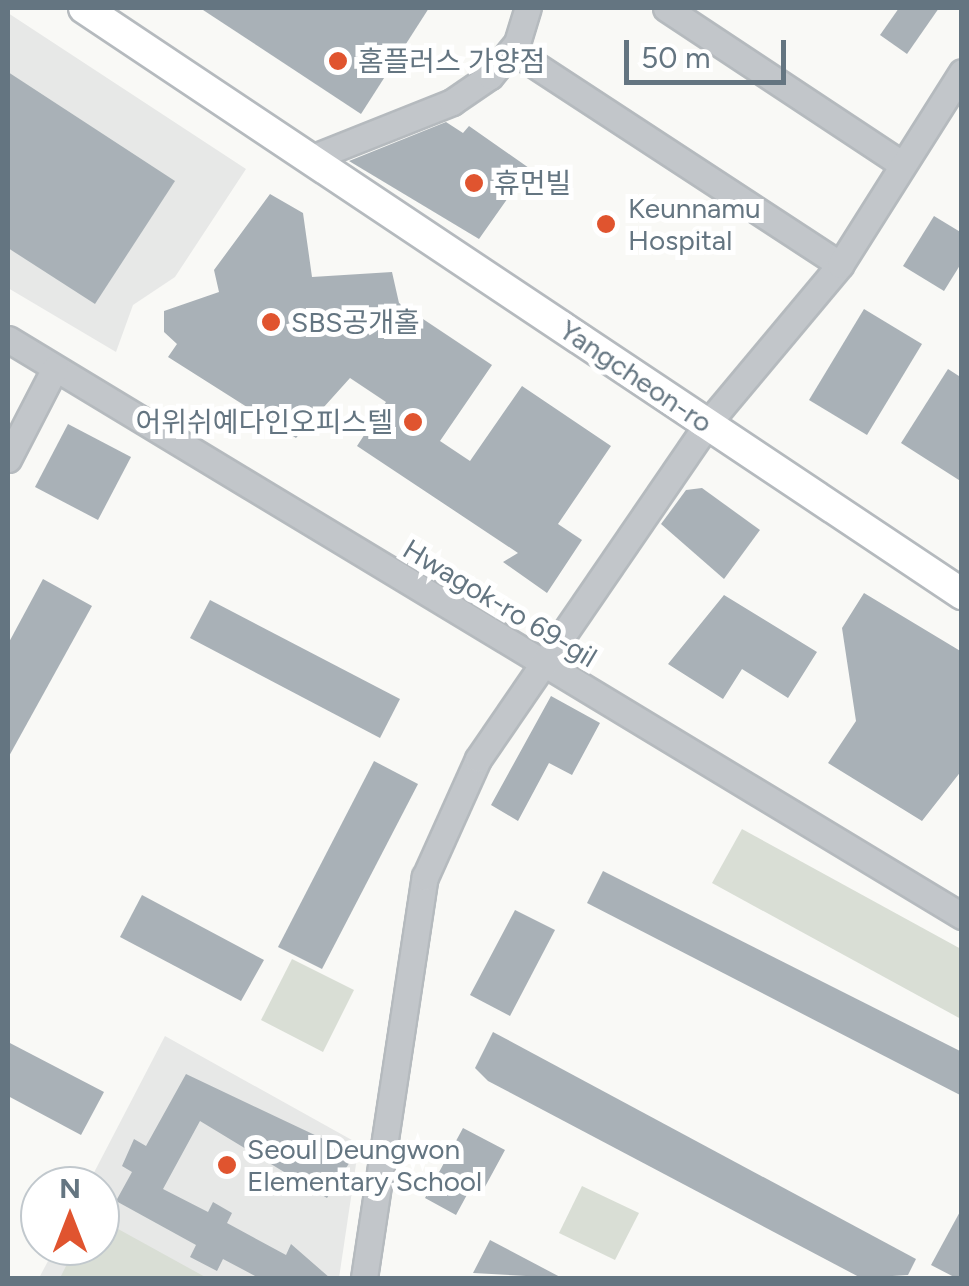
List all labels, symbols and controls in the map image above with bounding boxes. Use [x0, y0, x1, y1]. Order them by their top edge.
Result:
scale bar [629, 20, 792, 82]
text: 50 m [641, 39, 710, 76]
place label: 홈플러스 가양점 [358, 44, 545, 78]
marker: 홈플러스 가양점 [327, 50, 349, 72]
place label: 휴먼빌 [494, 166, 571, 200]
marker: 휴먼빌 [463, 172, 485, 194]
place label: Keunnamu Hospital [628, 191, 761, 257]
marker: Keunnamu Hospital [593, 211, 619, 237]
place label: SBS공개홀 [291, 305, 420, 339]
marker: SBS공개홀 [260, 311, 282, 333]
street label: Yangcheon-ro [553, 313, 719, 439]
place label: 어위쉬예다인오피스텔 [135, 405, 393, 439]
marker: 어위쉬예다인오피스텔 [402, 411, 424, 433]
street label: Hwagok-ro 69-gil [397, 532, 603, 674]
place label: Seoul Deungwon Elementary School [247, 1132, 482, 1198]
marker: Seoul Deungwon Elementary School [216, 1154, 238, 1176]
north arrow [20, 1166, 120, 1266]
text: N [59, 1171, 81, 1205]

